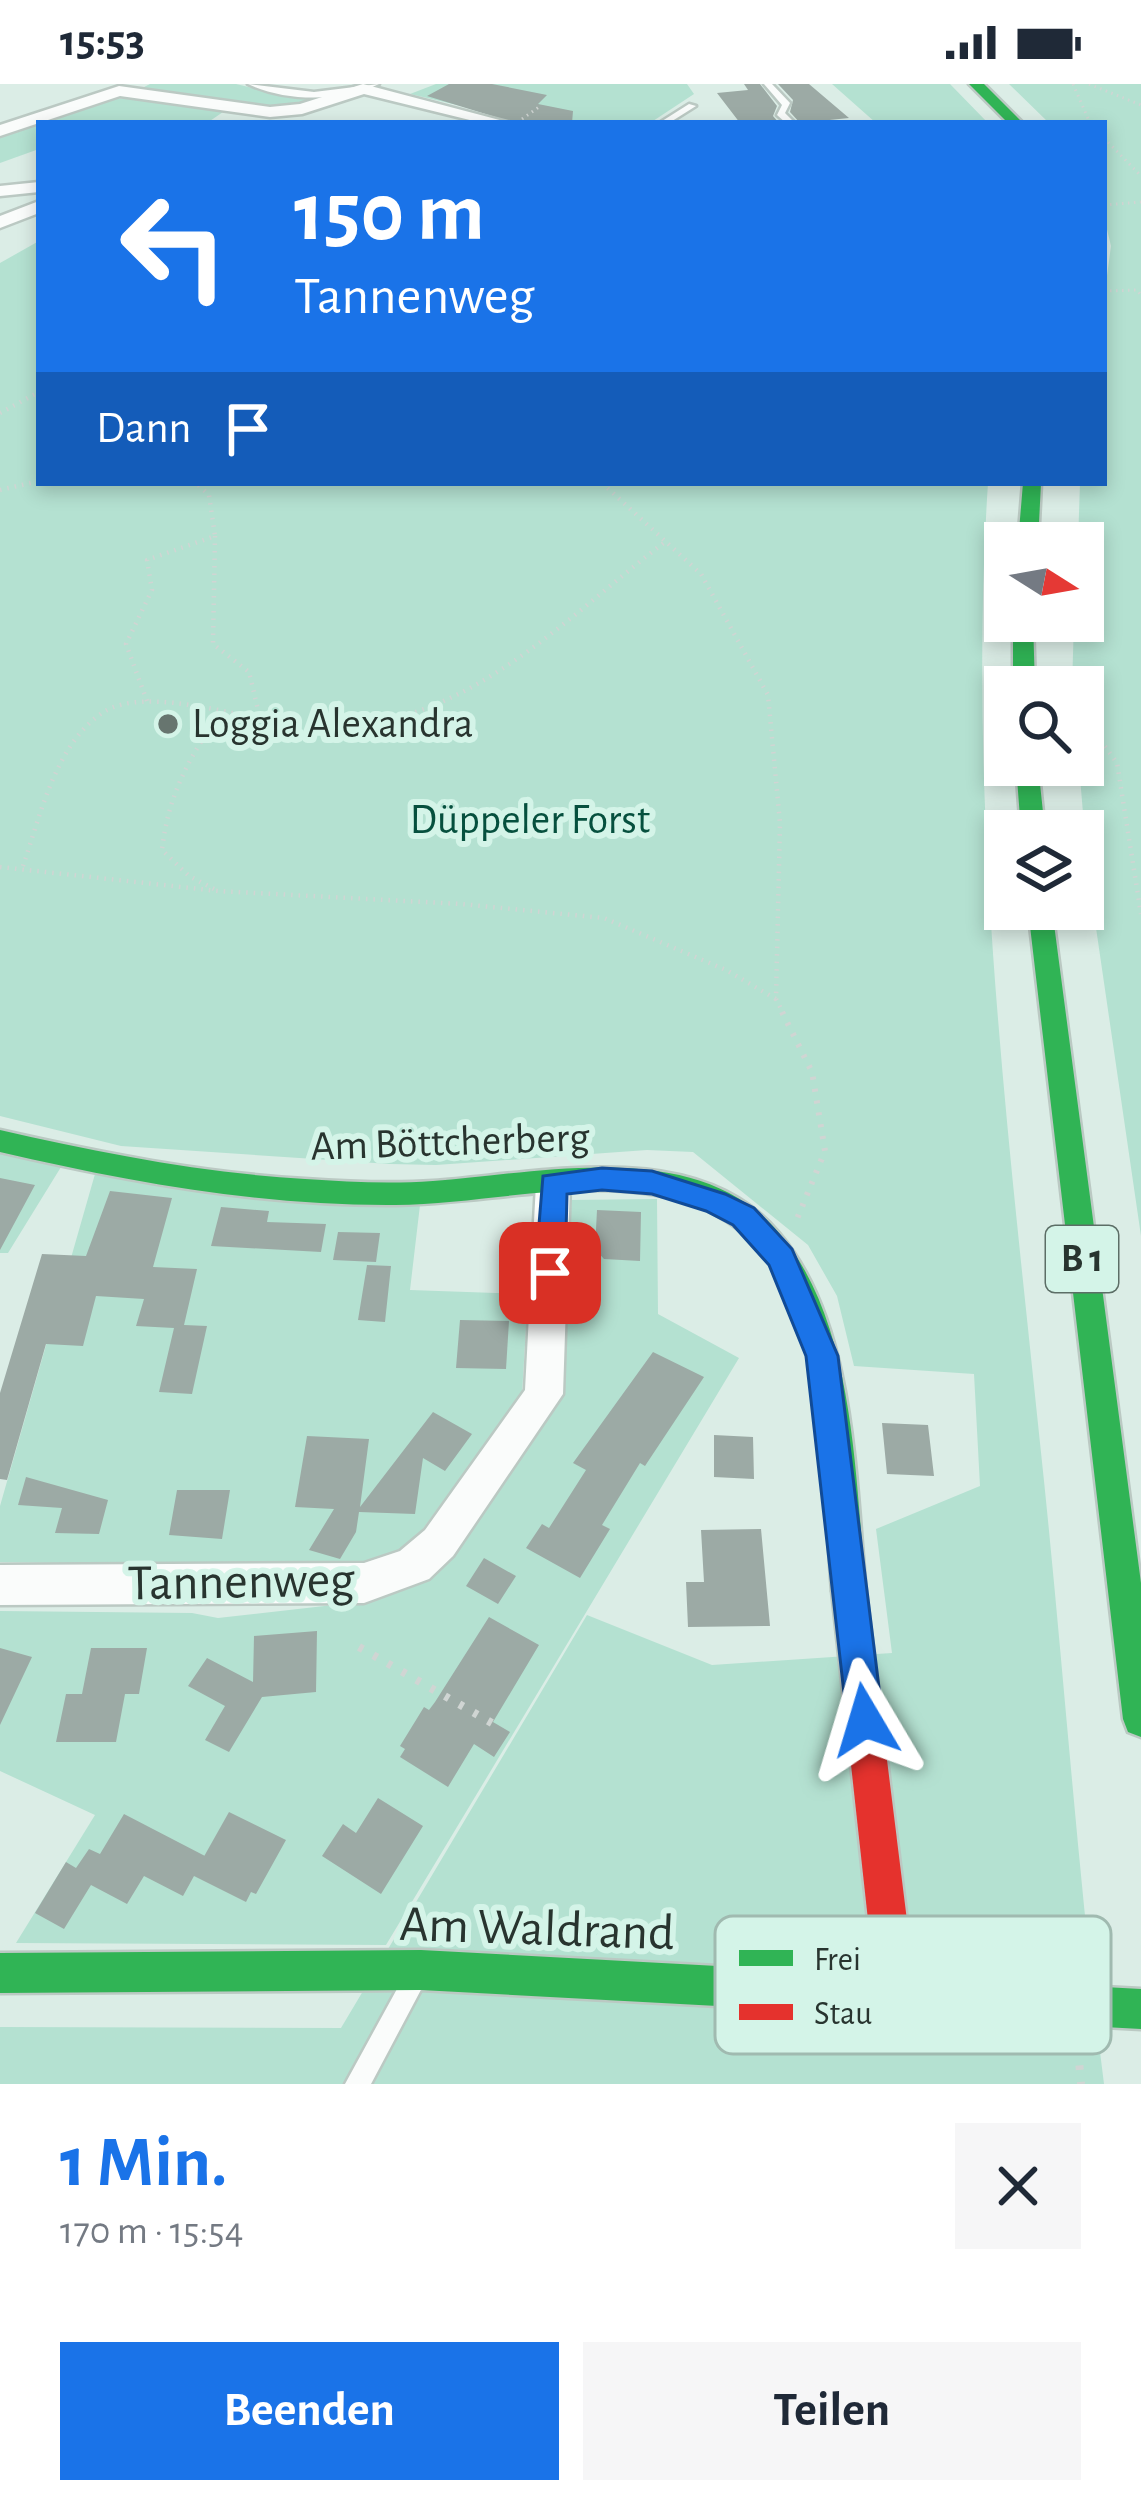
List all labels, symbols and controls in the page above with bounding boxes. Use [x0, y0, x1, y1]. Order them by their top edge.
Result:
text: 15:53 [60, 19, 145, 64]
icon: left [96, 168, 252, 324]
text: 150 m [294, 172, 485, 256]
text: Tannenweg [294, 270, 535, 324]
icon: arrive [215, 396, 281, 462]
text: Dann [96, 406, 191, 451]
north arrow [984, 522, 1104, 642]
map controls [984, 522, 1104, 930]
button: search [984, 666, 1104, 786]
place label: Loggia Alexandra [192, 703, 473, 745]
marker: Loggia Alexandra [155, 711, 181, 737]
park label: Düppeler Forst [410, 799, 650, 841]
button: layers [984, 810, 1104, 930]
street label: Am Böttcherberg [310, 1116, 591, 1168]
pin [499, 1222, 601, 1324]
road number: B 1 [1046, 1226, 1118, 1292]
icon: arrive [517, 1240, 583, 1306]
street label: Tannenweg [127, 1555, 355, 1609]
position arrow [802, 1657, 928, 1783]
street label: Am Waldrand [399, 1899, 675, 1959]
legend [715, 1916, 1111, 2054]
text: Frei [814, 1944, 861, 1977]
text: Stau [814, 1998, 872, 2031]
button: close [955, 2123, 1081, 2249]
text: 1 Min. [60, 2127, 228, 2199]
text: 170 m · 15:54 [60, 2212, 243, 2251]
button: Beenden [60, 2342, 559, 2480]
button: Teilen [583, 2342, 1081, 2480]

